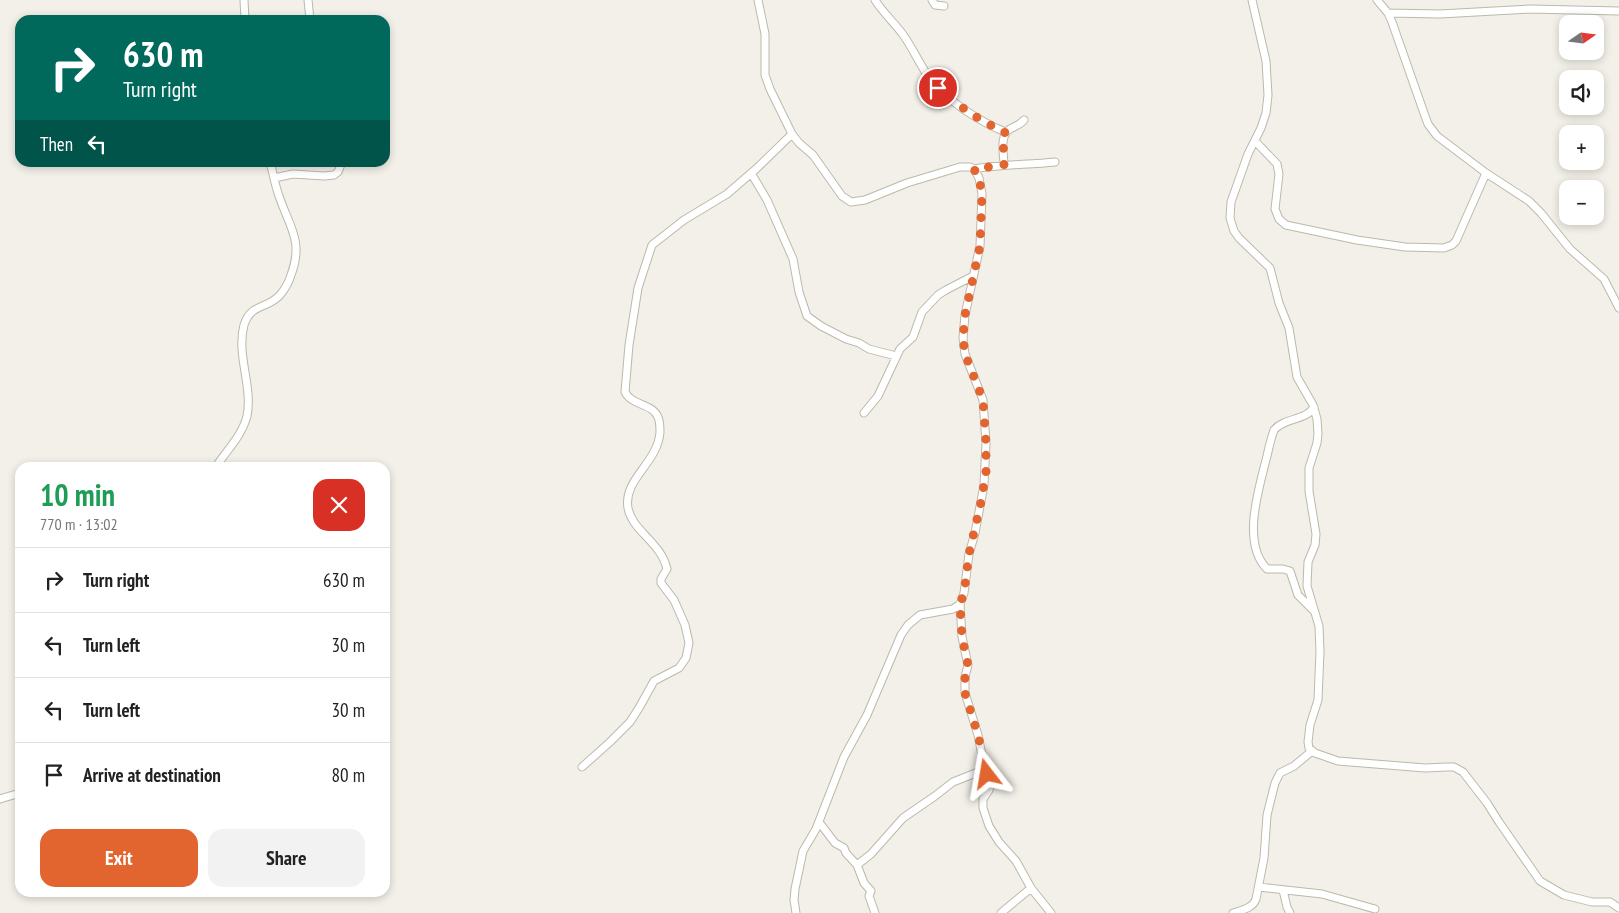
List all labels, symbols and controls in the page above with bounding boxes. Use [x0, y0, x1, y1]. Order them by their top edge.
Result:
north arrow [1559, 15, 1604, 60]
map controls [1559, 15, 1604, 225]
text: 630 m [123, 31, 204, 77]
icon: right [40, 35, 105, 100]
pin [917, 67, 959, 109]
button: sound [1559, 70, 1604, 115]
icon: arrive [924, 74, 952, 102]
text: Turn right [123, 75, 197, 103]
button: + [1559, 125, 1604, 170]
icon: left [83, 130, 111, 158]
text: Then [40, 132, 73, 156]
button: − [1559, 180, 1604, 225]
text: 10 min [40, 475, 115, 514]
button: close [313, 479, 365, 531]
text: 770 m · 13:02 [40, 514, 118, 534]
icon: right [40, 566, 68, 594]
text: Turn right [83, 568, 149, 592]
text: 630 m [323, 568, 365, 592]
icon: left [40, 631, 68, 659]
text: Turn left [83, 633, 140, 657]
text: 30 m [332, 633, 365, 657]
icon: left [40, 696, 68, 724]
text: Turn left [83, 698, 140, 722]
text: 30 m [332, 698, 365, 722]
position arrow [960, 747, 1012, 799]
icon: arrive [40, 761, 68, 789]
text: Arrive at destination [83, 763, 221, 787]
text: 80 m [332, 763, 365, 787]
button: Exit [40, 829, 198, 887]
button: Share [208, 829, 365, 887]

